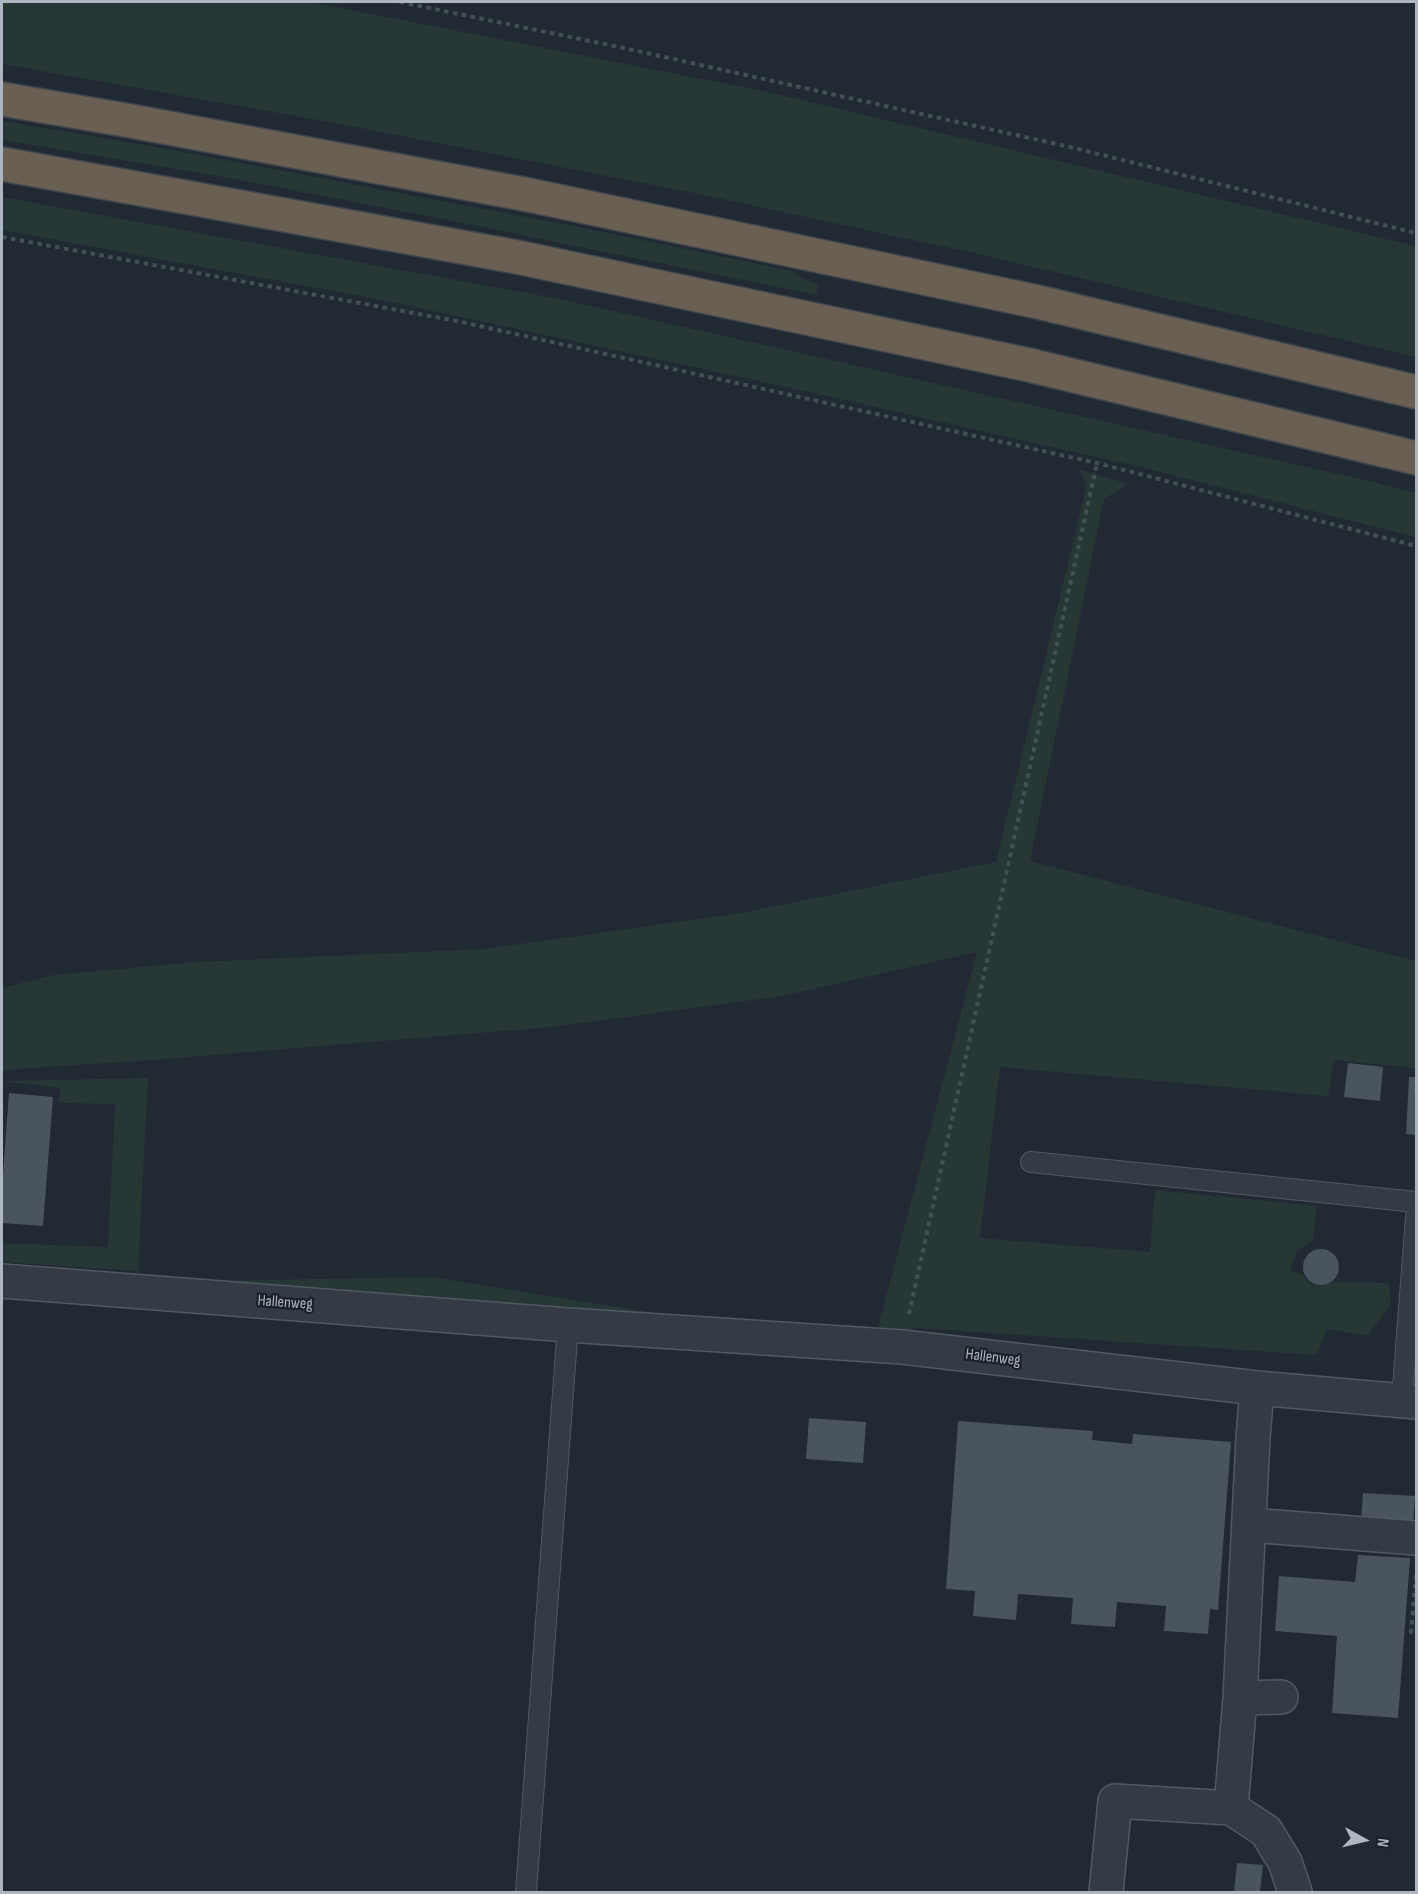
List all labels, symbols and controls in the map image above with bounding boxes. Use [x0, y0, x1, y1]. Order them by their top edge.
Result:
street label: Hallenweg [257, 1291, 313, 1315]
street label: Hallenweg [964, 1345, 1022, 1371]
north arrow [1334, 1810, 1394, 1870]
text: N [1372, 1837, 1392, 1848]

